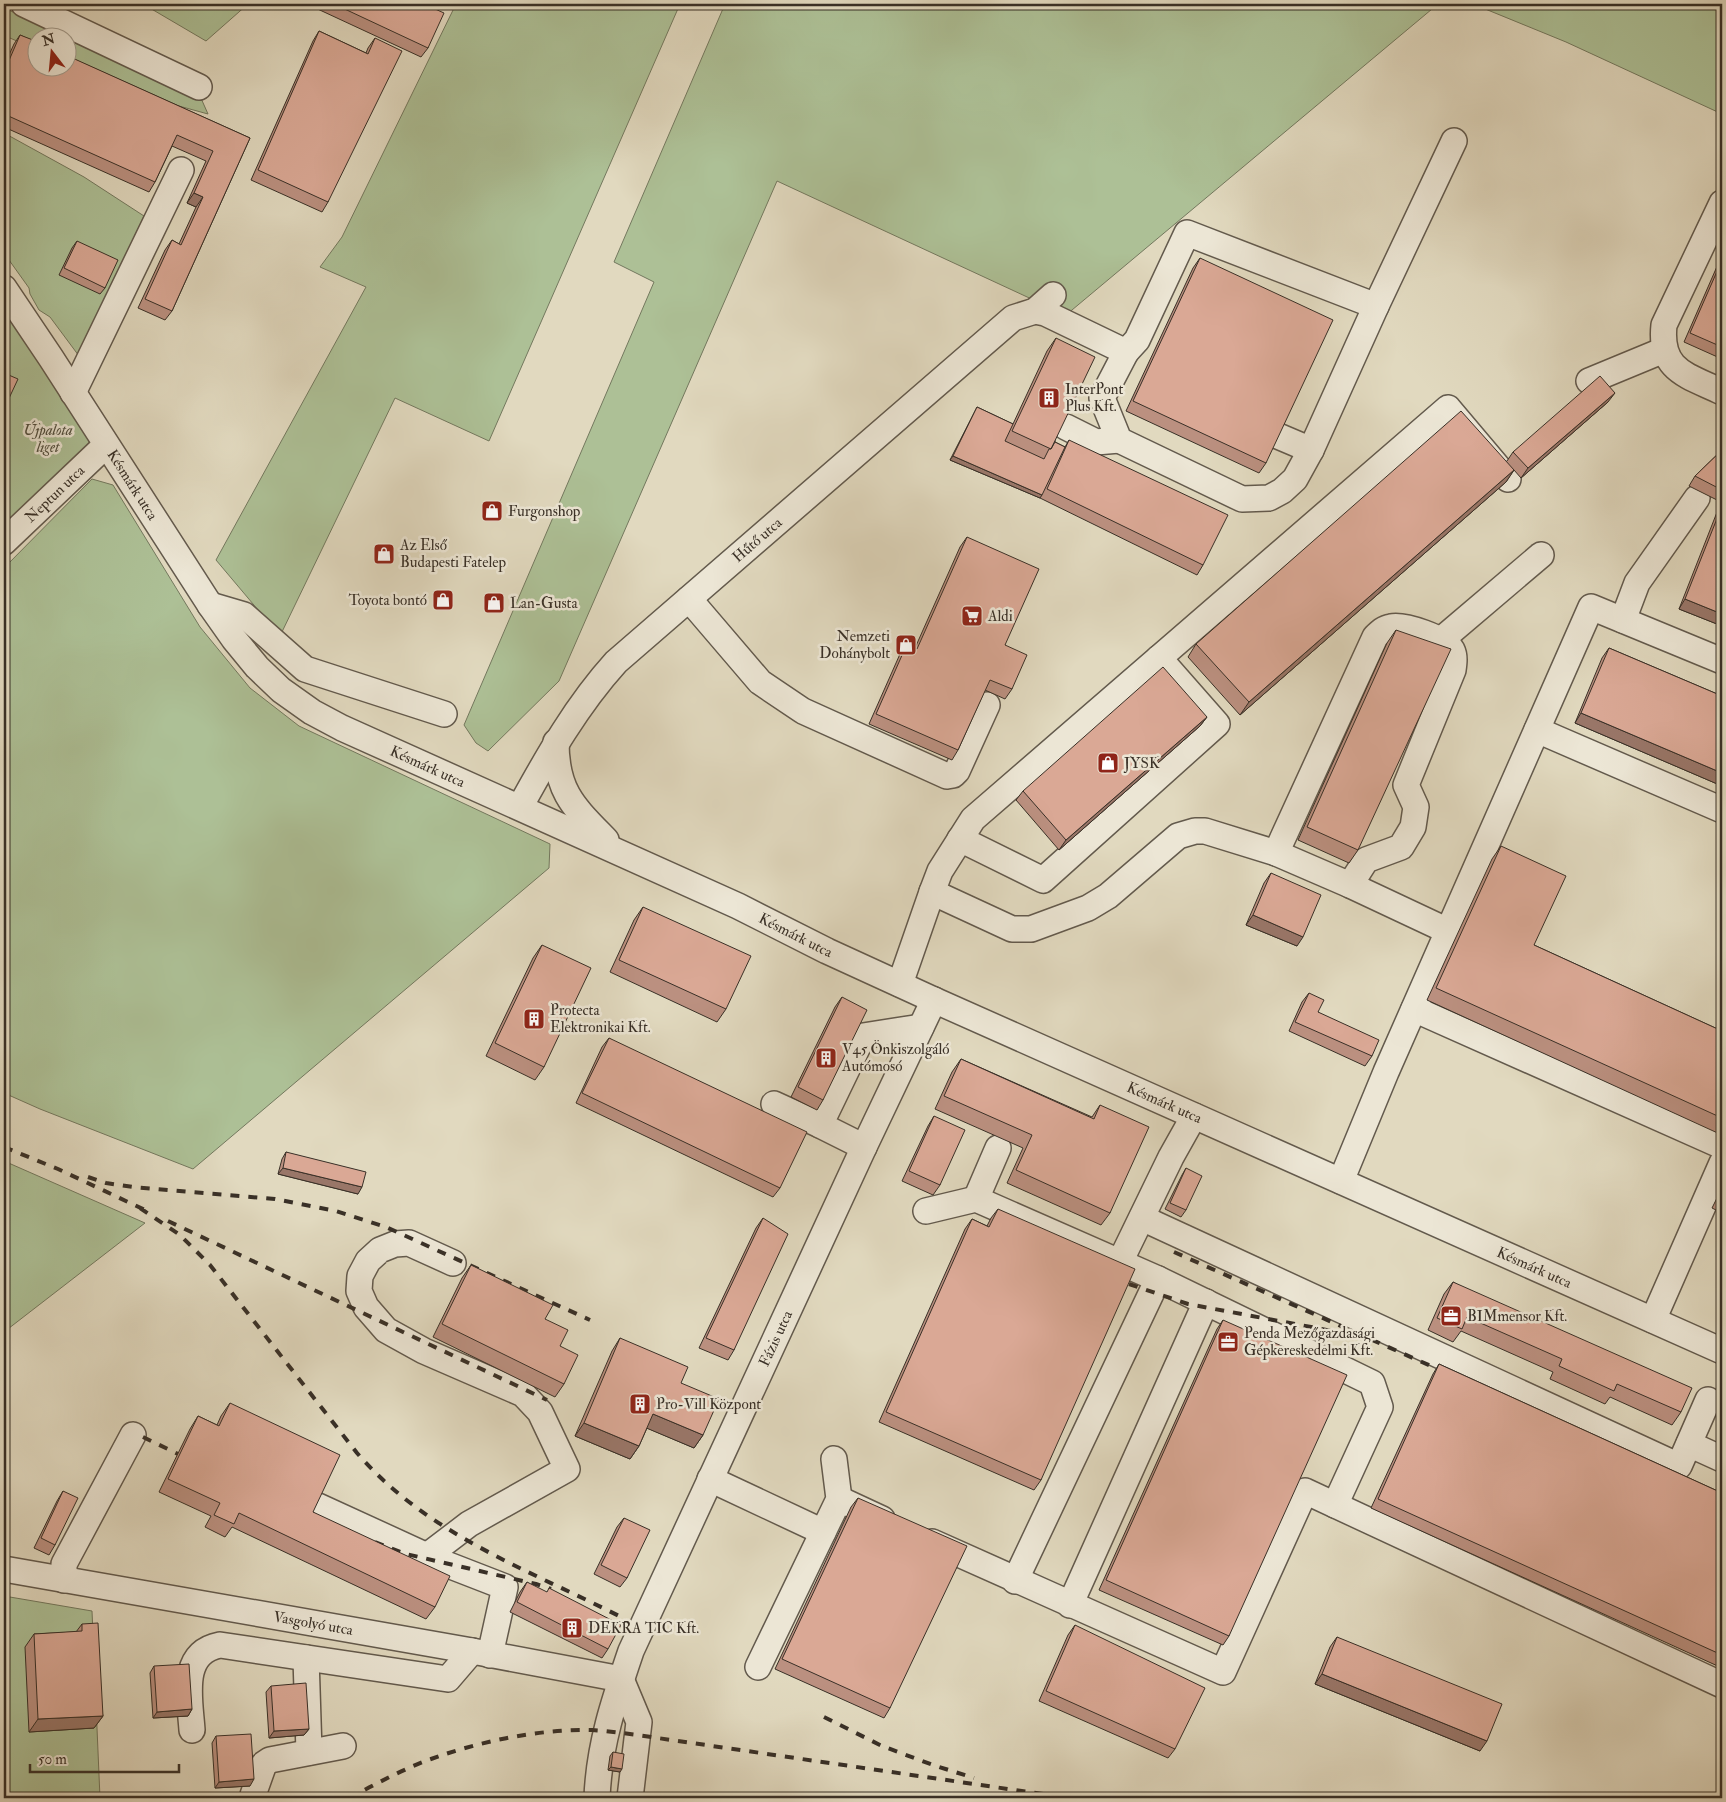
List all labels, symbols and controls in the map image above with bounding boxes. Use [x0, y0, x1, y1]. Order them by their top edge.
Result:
north arrow [28, 28, 78, 78]
text: N [39, 30, 57, 50]
place label: InterPont Plus Kft. [1065, 380, 1123, 416]
building icon: InterPont Plus Kft. [1037, 386, 1061, 410]
park label: Újpalota liget [23, 420, 73, 457]
street label: Késmárk utca [103, 446, 163, 524]
street label: Neptun utca [21, 460, 89, 527]
shop icon: Furgonshop [480, 499, 504, 523]
place label: Furgonshop [508, 502, 581, 522]
street label: Hűtő utca [728, 512, 787, 567]
place label: Az Első Budapesti Fatelep [399, 536, 507, 573]
shop icon: Az Első Budapesti Fatelep [372, 542, 396, 566]
shop icon: Toyota bontó [431, 588, 455, 612]
place label: Toyota bontó [348, 591, 427, 610]
shop icon: Lan-Gusta [482, 591, 506, 615]
place label: Lan-Gusta [510, 594, 578, 613]
supermarket icon: Aldi [960, 604, 984, 628]
place label: Aldi [987, 607, 1013, 626]
place label: Nemzeti Dohánybolt [819, 627, 890, 663]
shop icon: Nemzeti Dohánybolt [894, 633, 918, 657]
street label: Késmárk utca [387, 741, 469, 792]
shop icon: JYSK [1096, 751, 1120, 775]
place label: JYSK [1123, 754, 1160, 774]
street label: Késmárk utca [756, 909, 836, 962]
place label: Protecta Elektronikai Kft. [550, 1001, 651, 1037]
building icon: Protecta Elektronikai Kft. [522, 1007, 546, 1031]
place label: V45 Önkiszolgáló Autómosó [841, 1039, 949, 1076]
building icon: V45 Önkiszolgáló Autómosó [814, 1046, 838, 1070]
street label: Késmárk utca [1124, 1078, 1206, 1128]
street label: Késmárk utca [1494, 1242, 1576, 1293]
office icon: BIMmensor Kft. [1439, 1304, 1463, 1328]
street label: Fázis utca [754, 1306, 797, 1369]
place label: BIMmensor Kft. [1467, 1307, 1567, 1326]
place label: Penda Mezőgazdasági Gépkereskedelmi Kft. [1244, 1324, 1375, 1361]
office icon: Penda Mezőgazdasági Gépkereskedelmi Kft. [1216, 1330, 1240, 1354]
building icon: Pro-Vill Központ [628, 1392, 652, 1416]
place label: Pro-Vill Központ [656, 1395, 761, 1415]
street label: Vasgolyó utca [272, 1607, 355, 1640]
building icon: DEKRA TIC Kft. [560, 1616, 584, 1640]
place label: DEKRA TIC Kft. [588, 1619, 699, 1638]
scale bar [30, 1742, 179, 1774]
text: 50 m [38, 1750, 67, 1769]

